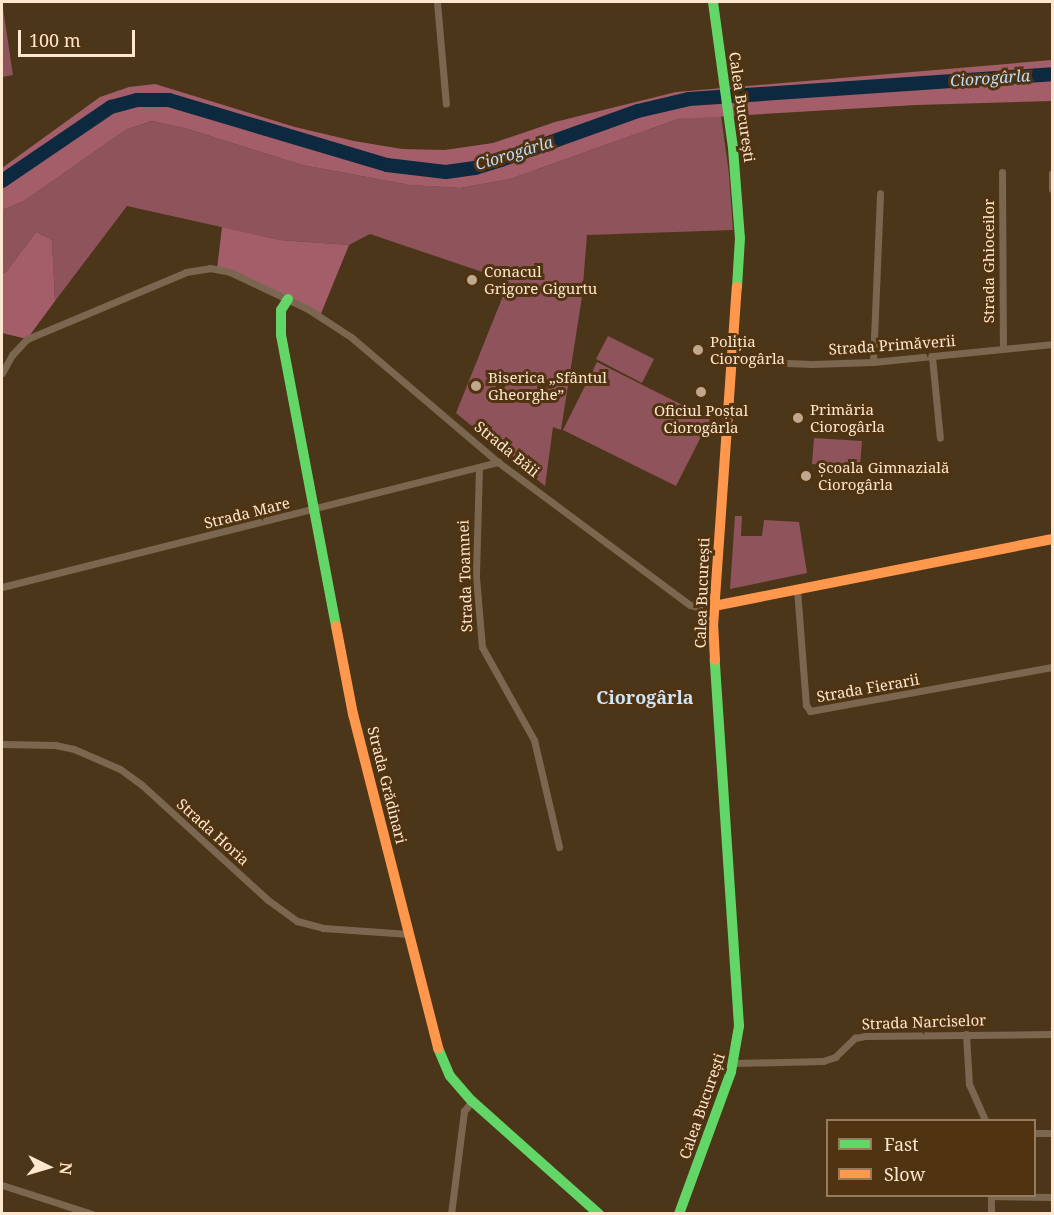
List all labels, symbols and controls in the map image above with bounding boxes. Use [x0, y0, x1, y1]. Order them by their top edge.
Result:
scale bar [21, 18, 138, 56]
text: 100 m [29, 28, 81, 52]
street label: Calea București [725, 51, 759, 163]
water label: Ciorogârla [949, 66, 1031, 90]
water label: Ciorogârla [473, 132, 555, 174]
street label: Strada Ghioceilor [980, 199, 998, 323]
place label: Conacul Grigore Gigurtu [484, 262, 597, 297]
marker: Conacul Grigore Gigurtu [465, 273, 479, 287]
place label: Poliția Ciorogârla [710, 332, 785, 367]
street label: Strada Primăverii [828, 332, 956, 358]
marker: Poliția Ciorogârla [691, 343, 705, 357]
place label: Biserica „Sfântul Gheorghe” [488, 368, 607, 403]
marker: Biserica „Sfântul Gheorghe” [469, 379, 483, 393]
marker: Oficiul Poștal Ciorogârla [694, 385, 708, 399]
place label: Primăria Ciorogârla [810, 400, 885, 435]
place label: Oficiul Poștal Ciorogârla [654, 401, 748, 436]
marker: Primăria Ciorogârla [791, 411, 805, 425]
street label: Strada Băii [471, 417, 543, 481]
place label: Școala Gimnazială Ciorogârla [818, 458, 949, 493]
marker: Școala Gimnazială Ciorogârla [799, 469, 813, 483]
street label: Strada Mare [202, 494, 292, 532]
street label: Strada Toamnei [454, 520, 476, 632]
street label: Calea București [691, 537, 713, 649]
street label: Strada Fierarii [815, 670, 921, 706]
district label: Ciorogârla [596, 686, 694, 708]
street label: Strada Grădinari [364, 725, 410, 845]
street label: Strada Horia [173, 795, 253, 869]
street label: Strada Narciselor [861, 1011, 987, 1033]
street label: Calea București [675, 1051, 729, 1161]
legend [826, 1119, 1036, 1197]
text: Fast [884, 1132, 919, 1156]
north arrow [18, 1137, 78, 1197]
text: N [54, 1161, 77, 1176]
text: Slow [884, 1162, 925, 1186]

